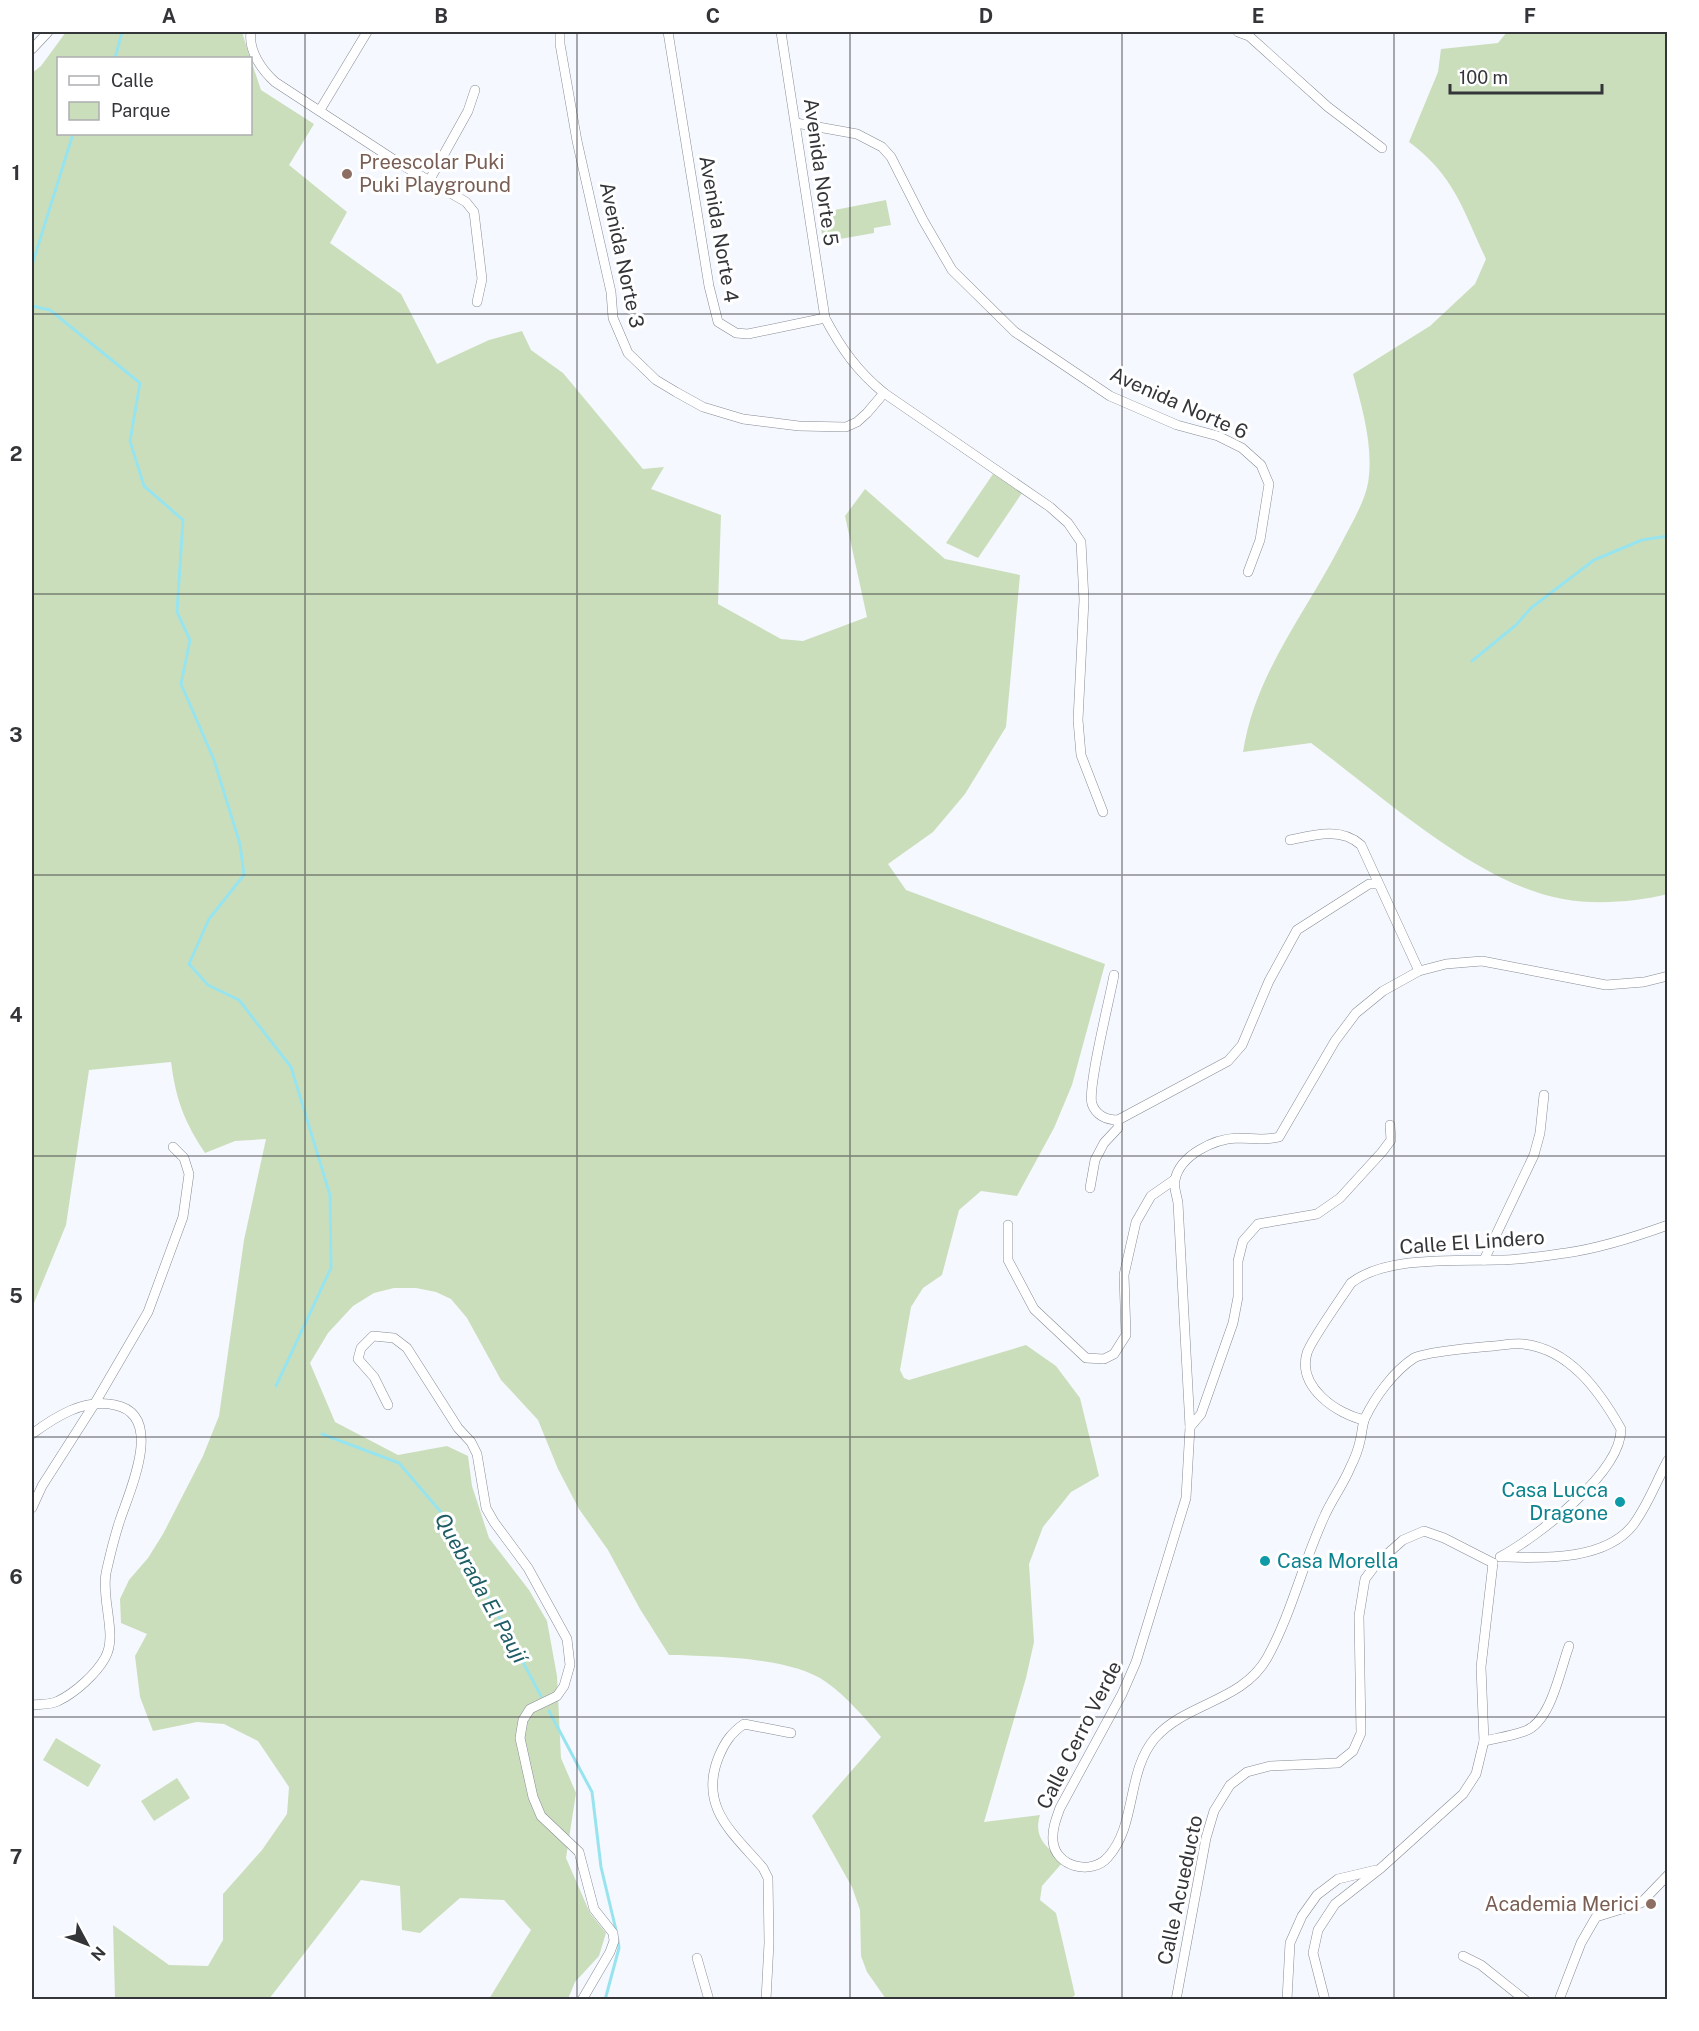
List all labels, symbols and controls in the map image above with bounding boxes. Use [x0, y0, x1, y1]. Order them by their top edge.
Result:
text: A [162, 4, 176, 28]
text: B [434, 4, 448, 28]
text: C [706, 4, 720, 28]
text: D [979, 4, 993, 28]
text: E [1252, 4, 1264, 28]
text: F [1524, 4, 1536, 28]
legend [57, 57, 252, 135]
scale bar [1450, 57, 1602, 95]
text: 100 m [1459, 67, 1508, 88]
text: Calle [111, 70, 154, 91]
street label: Avenida Norte 5 [799, 97, 843, 247]
text: Parque [111, 100, 171, 121]
place label: Preescolar Puki Puki Playground [359, 150, 511, 197]
street label: Avenida Norte 4 [694, 154, 744, 304]
text: 1 [12, 161, 20, 185]
marker: Preescolar Puki Puki Playground [340, 167, 354, 181]
street label: Avenida Norte 3 [595, 180, 649, 330]
street label: Avenida Norte 6 [1106, 362, 1252, 444]
text: 2 [10, 442, 22, 466]
text: 3 [9, 723, 23, 747]
text: 4 [9, 1003, 23, 1027]
street label: Calle El Lindero [1399, 1225, 1545, 1259]
text: 5 [9, 1284, 23, 1308]
place label: Casa Lucca Dragone [1502, 1478, 1608, 1525]
marker: Casa Lucca Dragone [1613, 1495, 1627, 1509]
water label: Quebrada El Paují [430, 1508, 534, 1669]
place label: Casa Morella [1277, 1549, 1398, 1573]
marker: Casa Morella [1258, 1554, 1272, 1568]
text: 6 [9, 1565, 23, 1589]
street label: Calle Cerro Verde [1031, 1657, 1127, 1813]
street label: Calle Acueducto [1152, 1813, 1208, 1967]
text: 7 [10, 1845, 22, 1869]
place label: Academia Merici [1484, 1892, 1639, 1916]
marker: Academia Merici [1644, 1897, 1658, 1911]
north arrow [57, 1914, 117, 1974]
text: N [87, 1943, 109, 1964]

